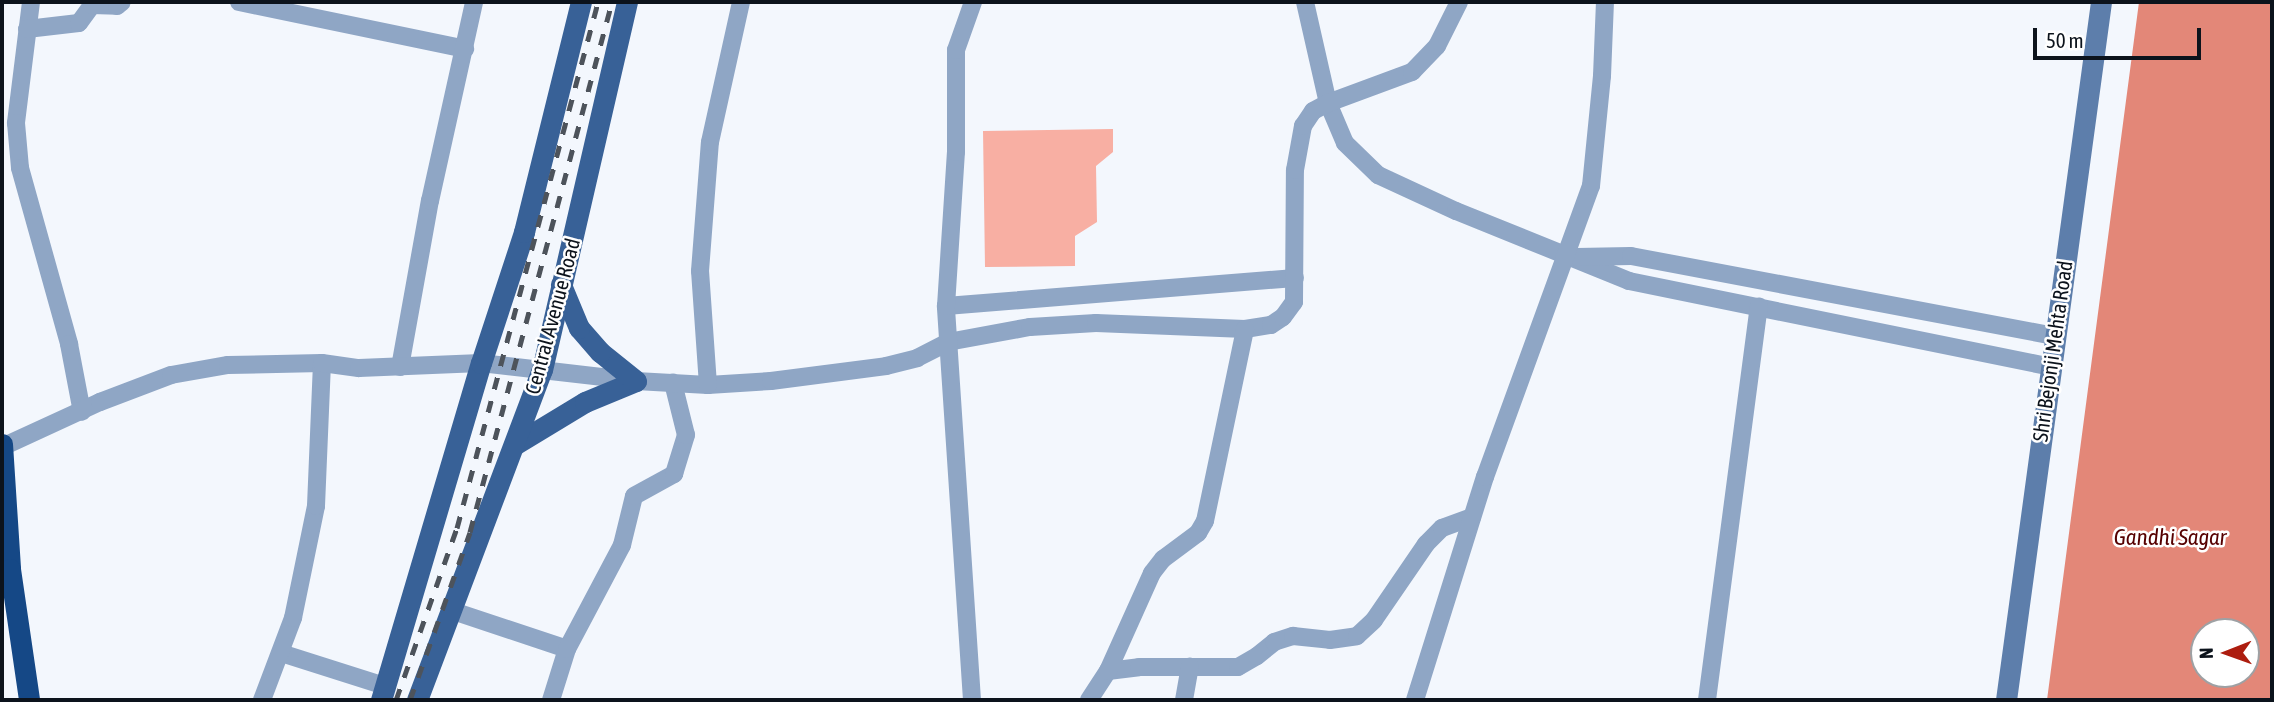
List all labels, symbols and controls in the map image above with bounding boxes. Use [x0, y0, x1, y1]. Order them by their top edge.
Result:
scale bar [2036, 14, 2204, 58]
text: 50 m [2046, 28, 2084, 52]
street label: Central Avenue Road [519, 235, 585, 397]
street label: Shri Bejonji Mehta Road [2027, 259, 2077, 443]
water label: Gandhi Sagar [2114, 523, 2226, 551]
north arrow [2190, 618, 2260, 688]
text: N [2195, 648, 2217, 659]

